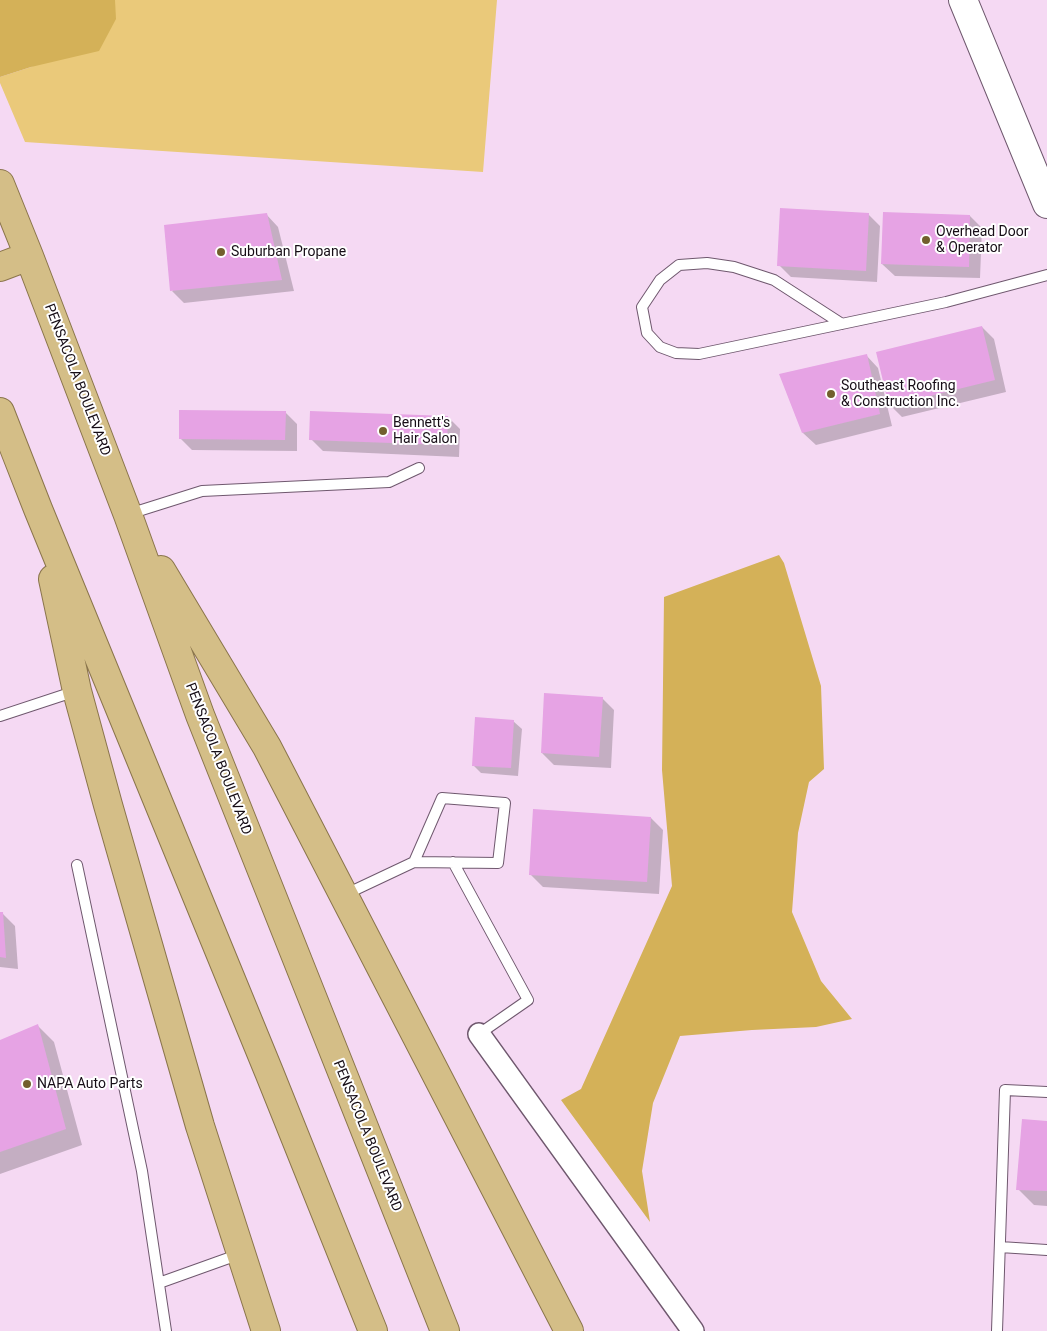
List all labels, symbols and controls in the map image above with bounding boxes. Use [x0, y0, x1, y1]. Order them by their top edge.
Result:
place label: Overhead Door & Operator [936, 224, 1029, 256]
marker: Overhead Door & Operator [920, 234, 932, 246]
place label: Suburban Propane [231, 244, 346, 260]
marker: Suburban Propane [215, 246, 227, 258]
street label: PENSACOLA BOULEVARD [40, 302, 114, 458]
place label: Southeast Roofing & Construction Inc. [841, 378, 959, 411]
marker: Southeast Roofing & Construction Inc. [825, 388, 837, 400]
place label: Bennett's Hair Salon [393, 415, 457, 448]
marker: Bennett's Hair Salon [377, 425, 389, 437]
street label: PENSACOLA BOULEVARD [181, 681, 255, 837]
street label: PENSACOLA BOULEVARD [329, 1058, 405, 1214]
place label: NAPA Auto Parts [37, 1076, 143, 1092]
marker: NAPA Auto Parts [21, 1078, 33, 1090]

